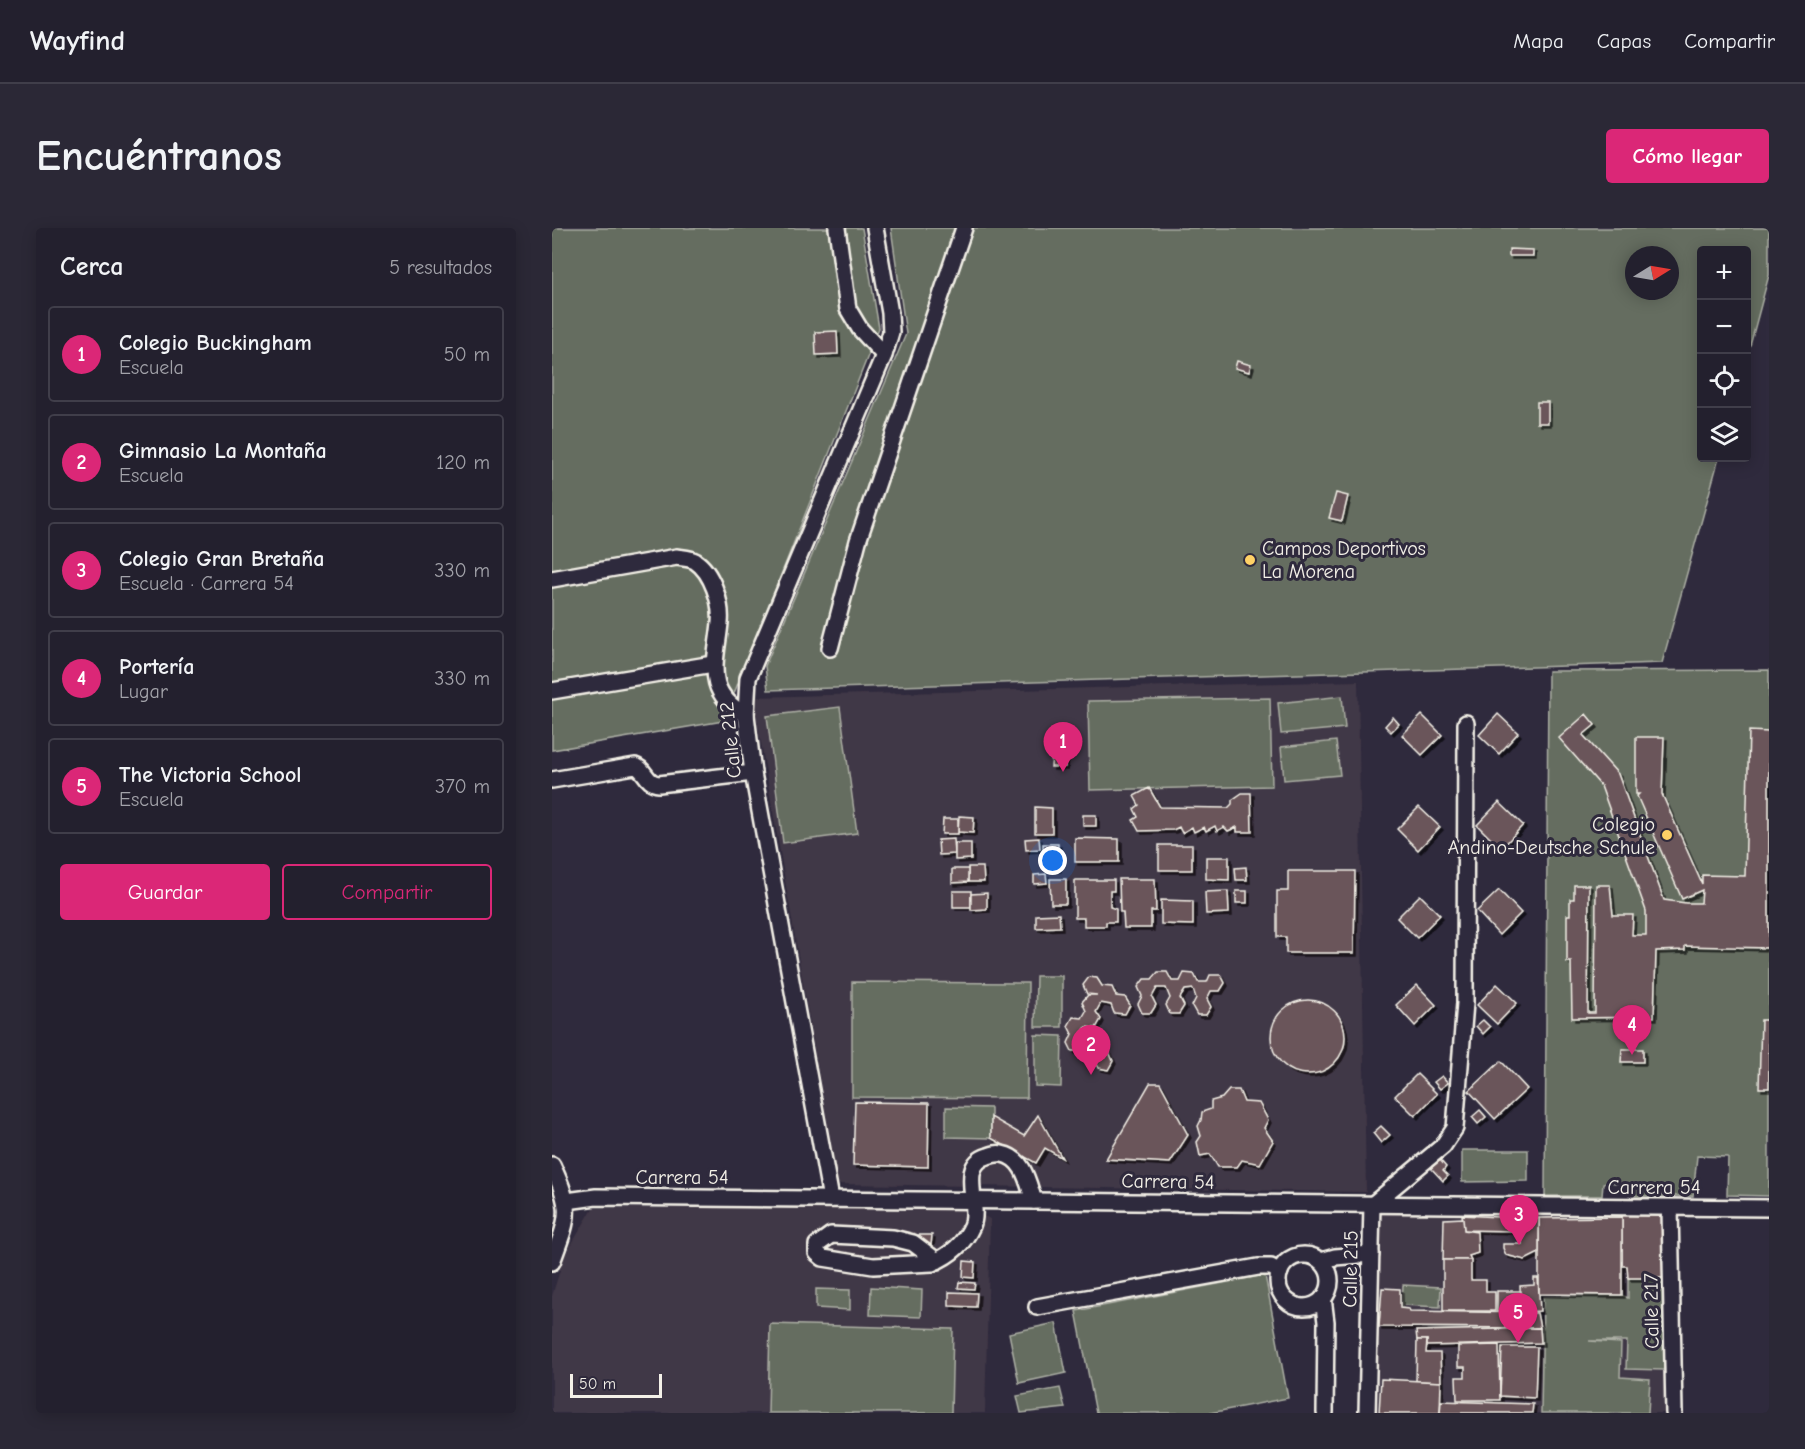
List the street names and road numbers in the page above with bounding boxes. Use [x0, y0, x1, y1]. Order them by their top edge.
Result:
street label: Calle 212 [715, 701, 746, 779]
street label: Carrera 54 [635, 1166, 729, 1189]
street label: Carrera 54 [1121, 1169, 1215, 1194]
street label: Carrera 54 [1607, 1176, 1701, 1199]
street label: Calle 215 [1338, 1230, 1363, 1308]
street label: Calle 217 [1639, 1272, 1664, 1349]

